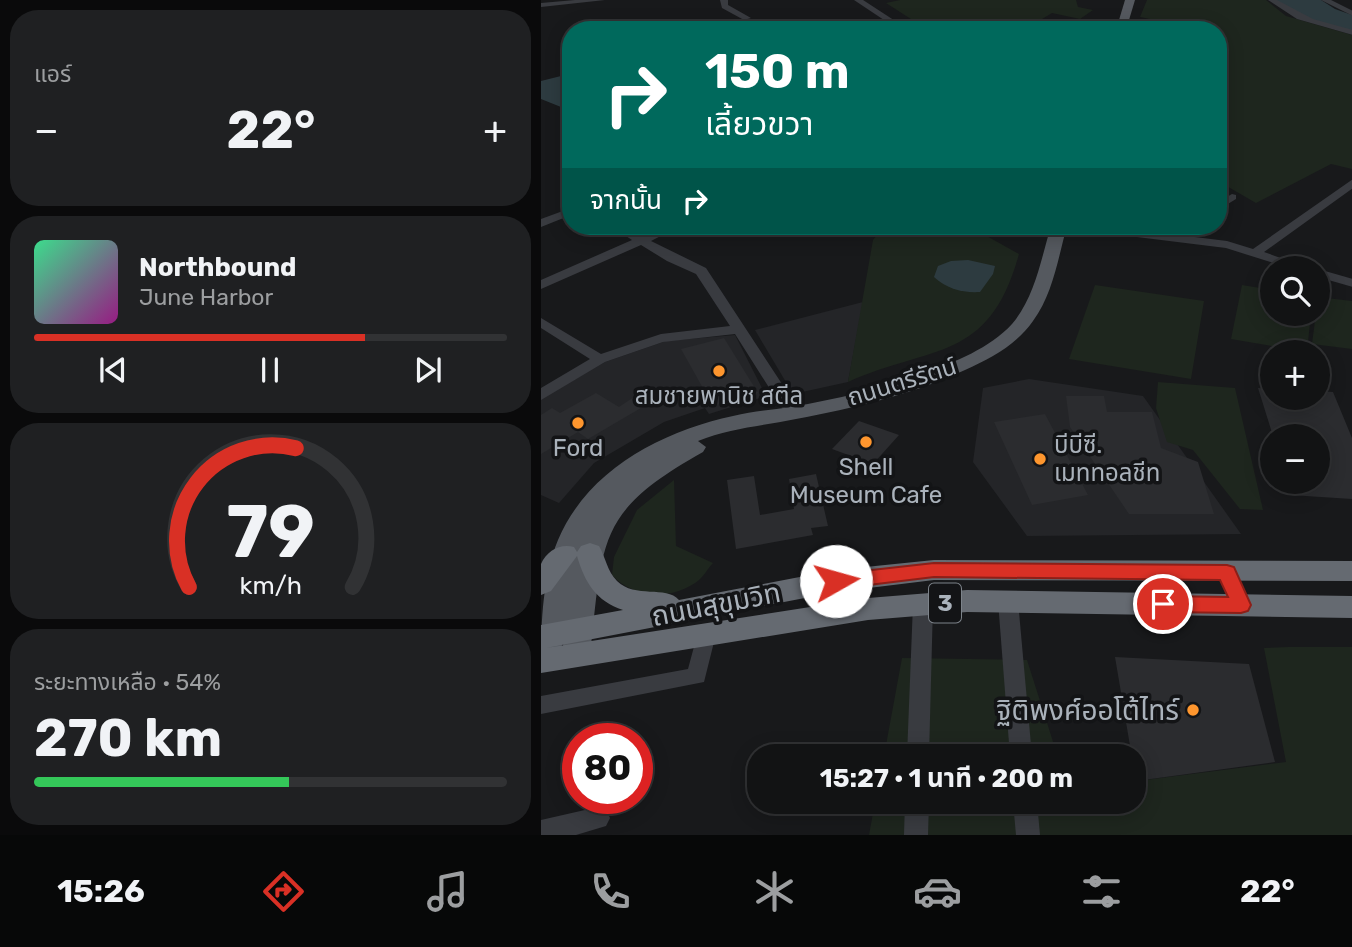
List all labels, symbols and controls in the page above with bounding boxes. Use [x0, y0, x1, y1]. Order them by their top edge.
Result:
text: 150 m [705, 42, 850, 100]
icon: right [590, 49, 681, 140]
text: แอร์ [34, 60, 71, 88]
text: 22° [227, 99, 316, 161]
text: เลี้ยวขวา [705, 105, 813, 143]
text: − [34, 107, 59, 153]
text: + [483, 107, 507, 153]
icon: right [676, 182, 714, 220]
text: จากนั้น [590, 185, 662, 216]
text: Northbound [139, 252, 297, 283]
map controls [1260, 256, 1330, 494]
button: search [1260, 256, 1330, 326]
text: June Harbor [139, 283, 273, 311]
button: + [1260, 340, 1330, 410]
icon: previous [94, 351, 132, 389]
icon: pause [251, 351, 289, 389]
icon: next [409, 351, 447, 389]
street label: ถนนตรีรัตน์ [844, 352, 960, 412]
marker: สมชายพานิช สตีล [711, 363, 727, 379]
place label: สมชายพานิช สตีล [635, 382, 803, 410]
marker: Ford [570, 415, 586, 431]
button: − [1260, 424, 1330, 494]
place label: บีบีซี. เมททอลชีท [1054, 431, 1160, 487]
place label: Ford [553, 434, 603, 462]
marker: Shell Museum Cafe [858, 434, 874, 450]
marker: บีบีซี. เมททอลชีท [1032, 451, 1048, 467]
place label: Shell Museum Cafe [790, 453, 942, 509]
text: 79 [226, 489, 315, 575]
position arrow [799, 544, 873, 618]
text: km/h [239, 570, 302, 599]
pin [1133, 574, 1193, 634]
street label: ถนนสุขุมวิท [649, 576, 783, 633]
road number: 3 [929, 583, 961, 622]
icon: arrive [1144, 585, 1182, 623]
text: ระยะทางเหลือ · 54% [34, 668, 221, 696]
place label: ฐิติพงศ์ออโต้ไทร์ [996, 694, 1180, 727]
marker: ฐิติพงศ์ออโต้ไทร์ [1185, 702, 1201, 718]
text: 270 km [34, 707, 222, 769]
speed limit sign: 80 [562, 723, 653, 814]
text: 15:27 · 1 นาที · 200 m [820, 763, 1073, 794]
icon: directions [259, 867, 308, 916]
icon: music [423, 867, 472, 916]
icon: phone [586, 867, 635, 916]
icon: climate [750, 867, 799, 916]
icon: car [913, 867, 962, 916]
icon: filters [1077, 867, 1126, 916]
text: 15:26 [57, 872, 145, 910]
text: 22° [1240, 872, 1295, 910]

